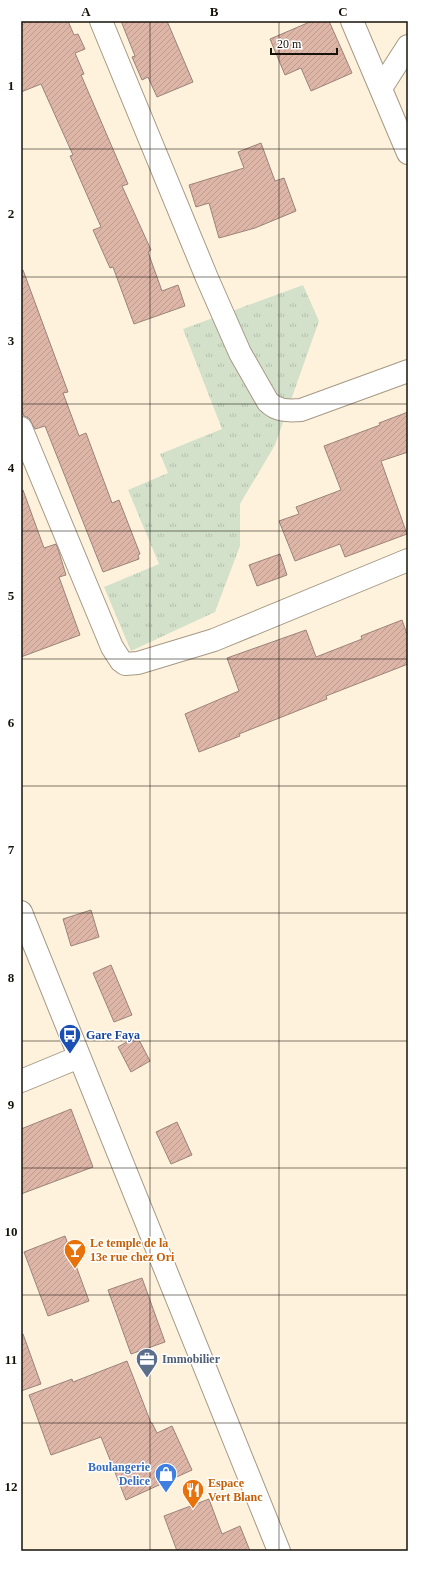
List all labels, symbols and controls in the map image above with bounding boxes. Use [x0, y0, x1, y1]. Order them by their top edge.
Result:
text: A [81, 4, 91, 19]
text: B [210, 4, 219, 19]
text: C [338, 4, 348, 19]
scale bar [271, 30, 337, 56]
text: 20 m [277, 37, 302, 51]
text: 1 [8, 78, 14, 93]
text: 2 [8, 206, 14, 221]
text: 3 [8, 333, 15, 348]
text: 4 [8, 460, 15, 475]
text: 5 [8, 588, 15, 603]
text: 6 [8, 715, 15, 730]
text: 7 [8, 842, 15, 857]
text: 8 [8, 970, 15, 985]
bus stop icon: Gare Faya [57, 1022, 83, 1055]
place label: Gare Faya [86, 1028, 140, 1042]
text: 9 [8, 1097, 15, 1112]
text: 10 [5, 1224, 18, 1239]
place label: Le temple de la 13e rue chez Ori [90, 1236, 175, 1264]
bar icon: Le temple de la 13e rue chez Ori [62, 1237, 88, 1270]
office icon: Immobilier [134, 1346, 160, 1379]
text: 11 [5, 1352, 17, 1367]
place label: Immobilier [162, 1352, 221, 1366]
place label: Boulangerie Delice [88, 1460, 151, 1488]
shop icon: Boulangerie Delice [153, 1461, 179, 1494]
place label: Espace Vert Blanc [208, 1476, 263, 1504]
restaurant icon: Espace Vert Blanc [180, 1477, 206, 1510]
text: 12 [5, 1479, 18, 1494]

